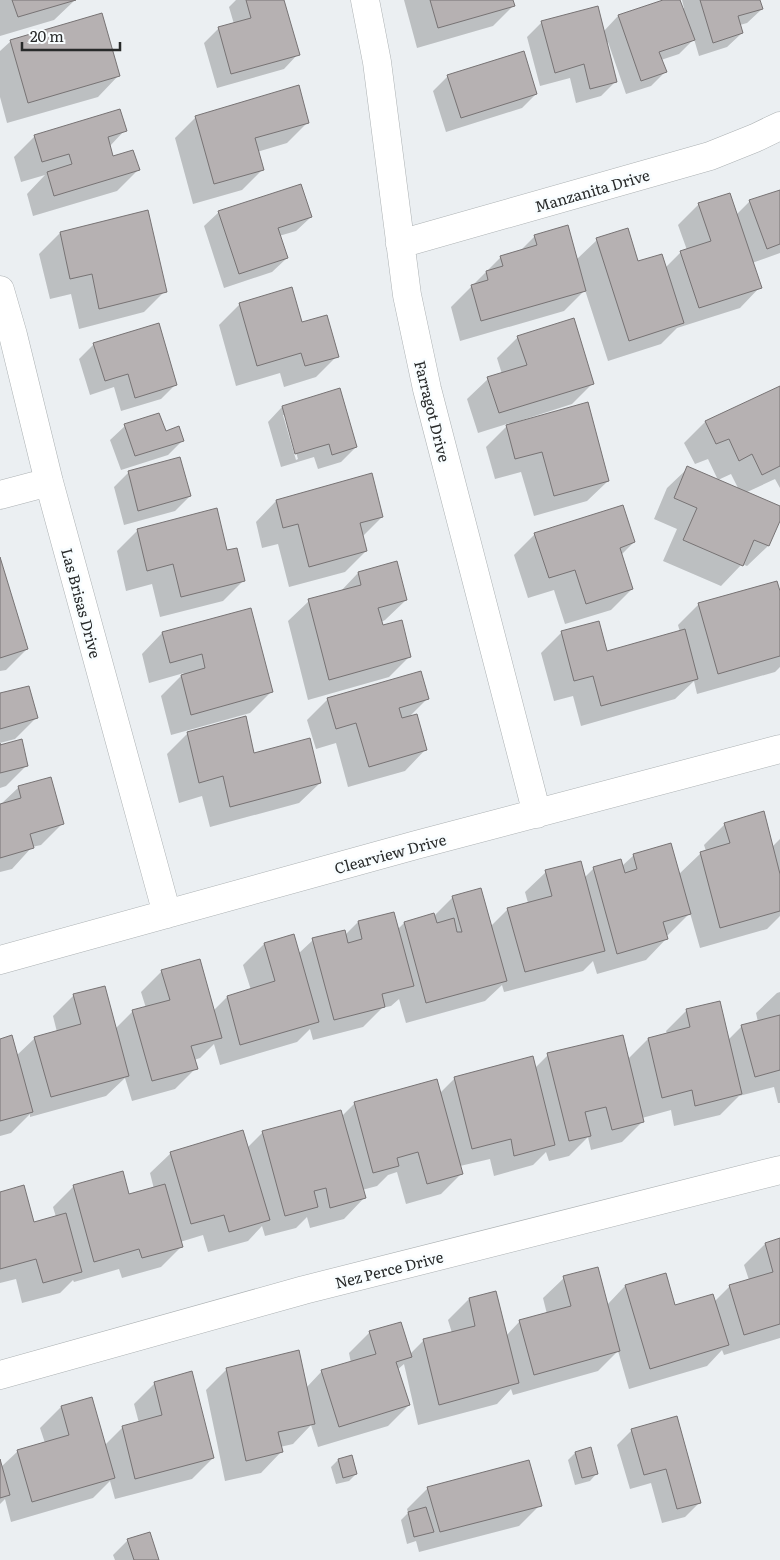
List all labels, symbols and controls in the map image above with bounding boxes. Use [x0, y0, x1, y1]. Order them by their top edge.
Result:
scale bar [22, 20, 120, 52]
text: 20 m [30, 24, 64, 47]
street label: Manzanita Drive [532, 163, 652, 217]
street label: Farragot Drive [409, 358, 457, 464]
street label: Las Brisas Drive [56, 545, 108, 661]
street label: Clearview Drive [332, 827, 449, 879]
street label: Nez Perce Drive [332, 1244, 446, 1294]

